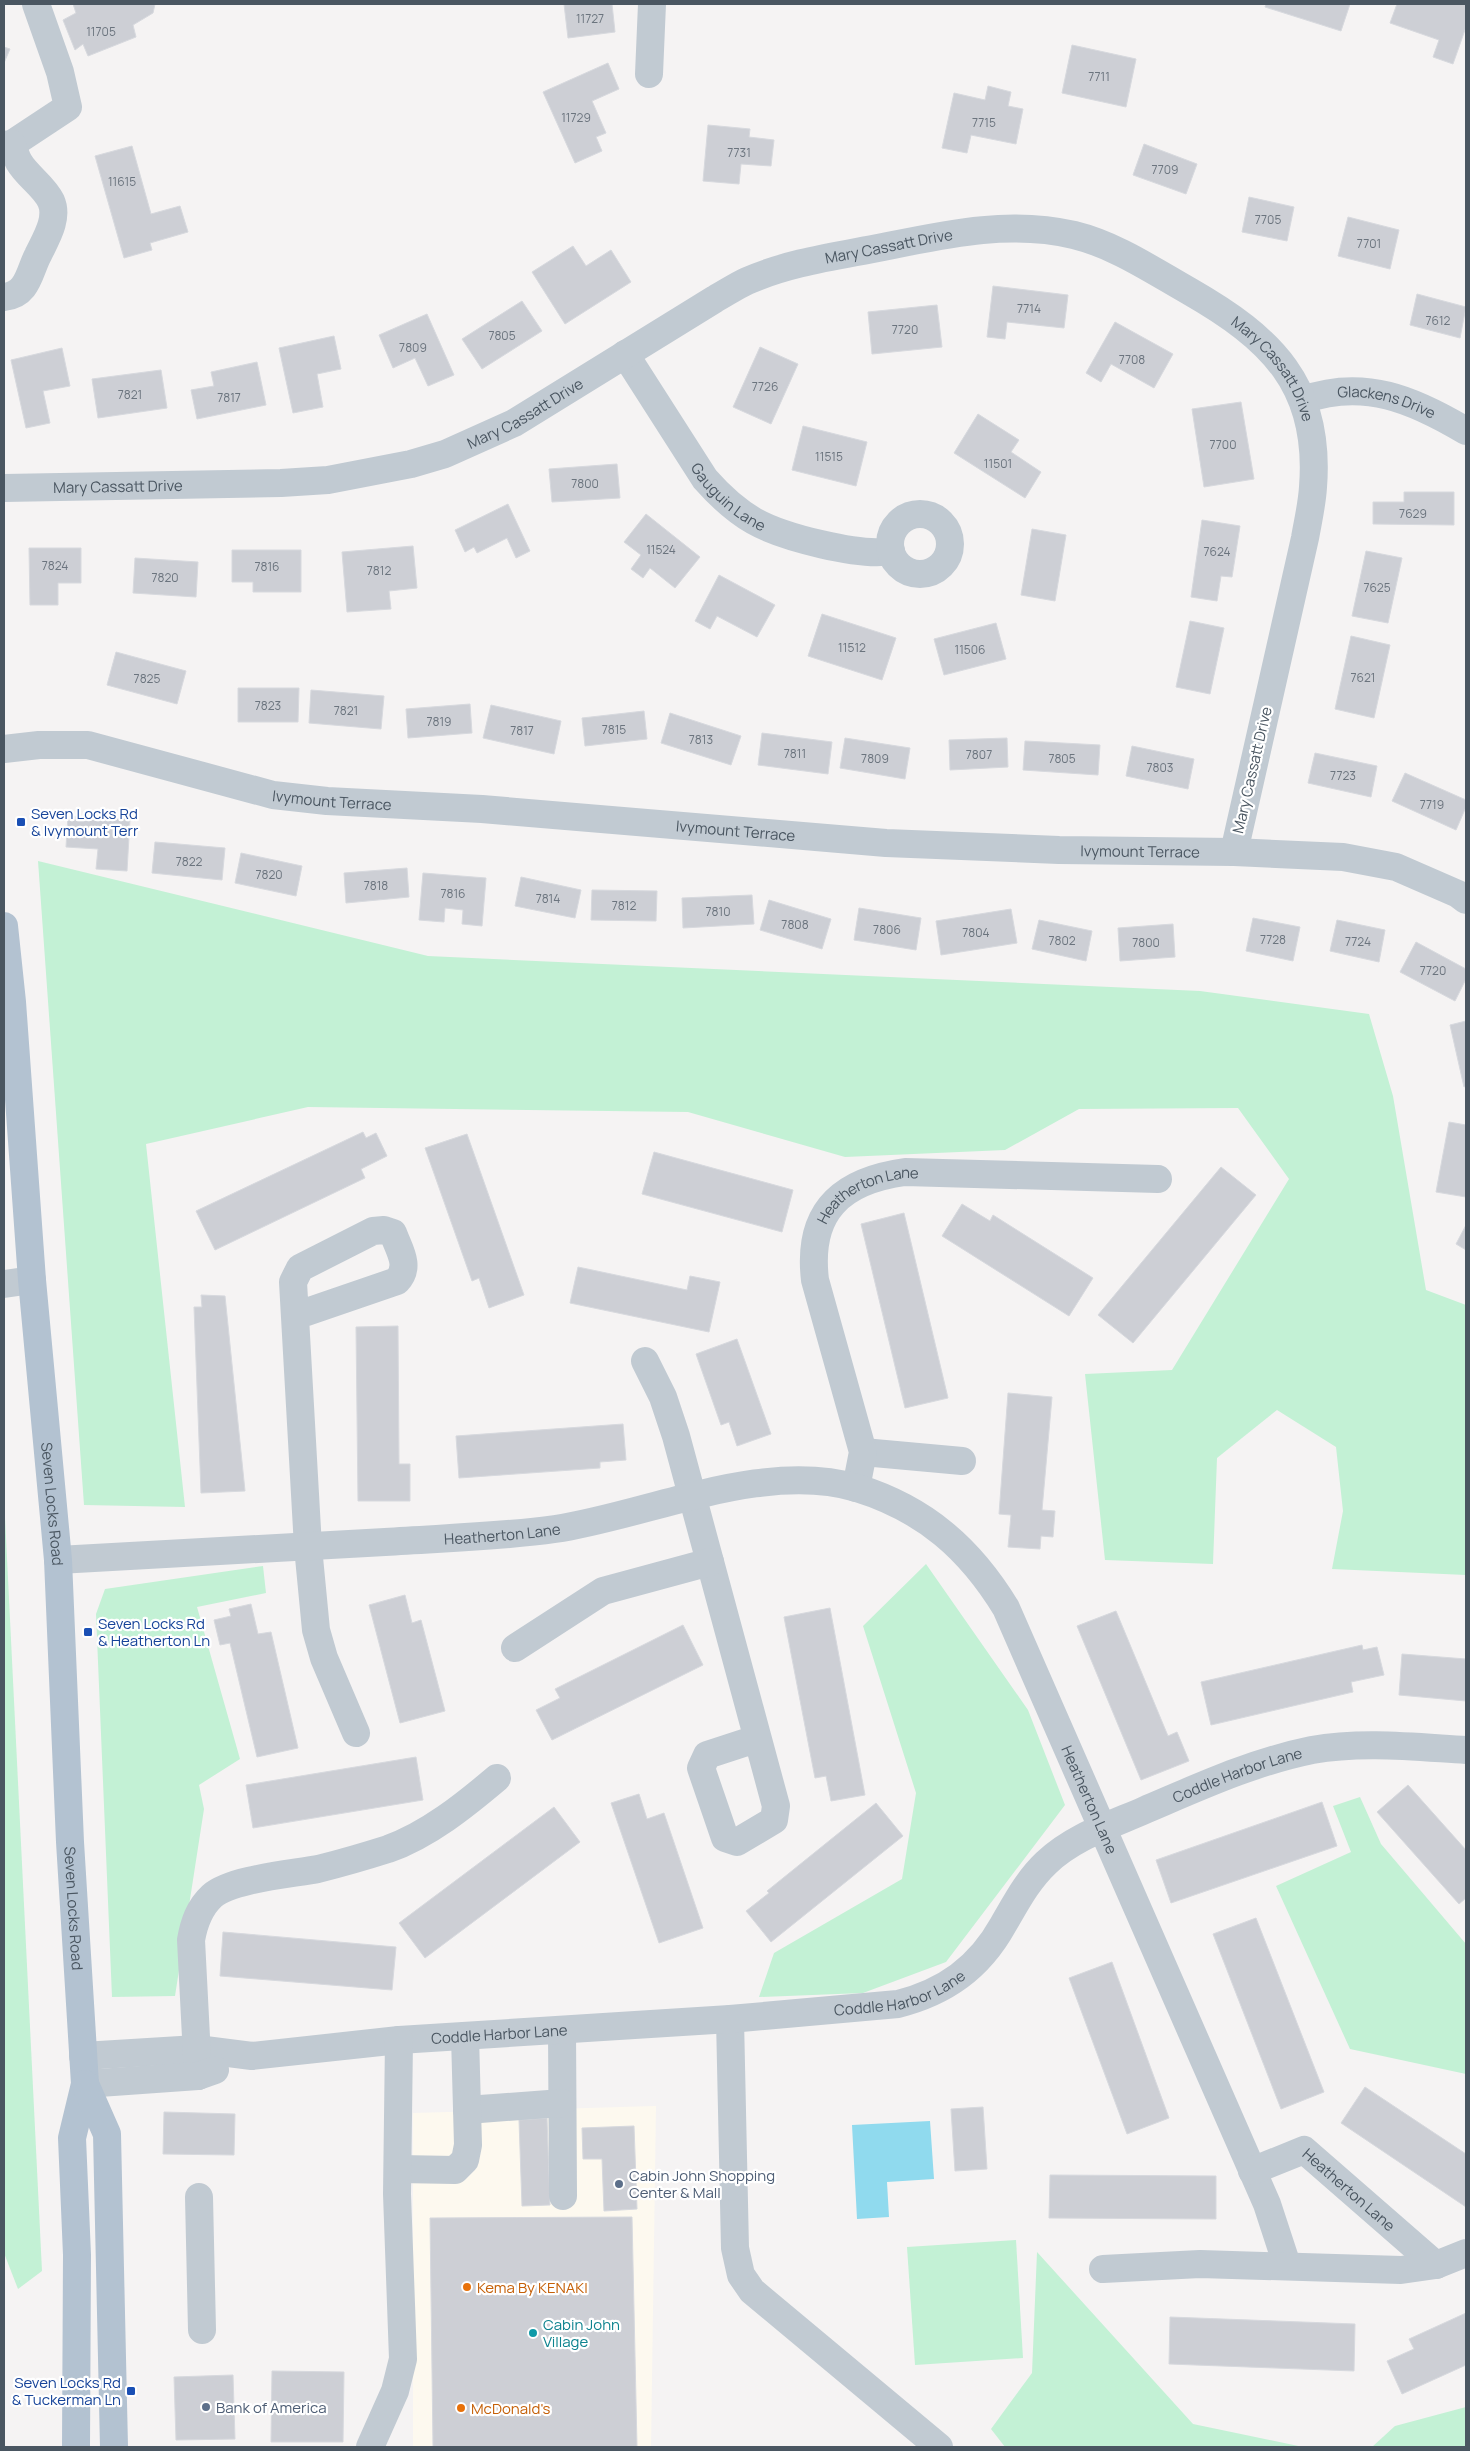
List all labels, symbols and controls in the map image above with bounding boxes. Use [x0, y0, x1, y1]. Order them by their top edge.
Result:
house number: 11727 [576, 10, 604, 27]
house number: 11705 [86, 23, 116, 40]
house number: 7711 [1088, 68, 1110, 85]
house number: 11729 [561, 109, 591, 126]
house number: 7715 [972, 114, 996, 131]
house number: 7731 [727, 144, 751, 161]
house number: 7709 [1151, 161, 1179, 178]
house number: 11615 [108, 173, 136, 190]
house number: 7705 [1255, 211, 1281, 228]
street label: Mary Cassatt Drive [823, 223, 954, 268]
house number: 7701 [1357, 235, 1381, 252]
house number: 7714 [1017, 300, 1041, 317]
street label: Mary Cassatt Drive [1227, 311, 1319, 424]
house number: 7612 [1426, 312, 1451, 329]
house number: 7720 [892, 321, 918, 338]
house number: 7805 [488, 327, 516, 344]
house number: 7809 [399, 339, 427, 356]
house number: 7708 [1119, 351, 1145, 368]
street label: Mary Cassatt Drive [464, 372, 587, 453]
house number: 7726 [752, 378, 778, 395]
street label: Glackens Drive [1337, 381, 1440, 423]
house number: 7821 [118, 386, 142, 403]
house number: 7817 [217, 389, 241, 406]
house number: 7700 [1209, 436, 1237, 453]
house number: 11515 [815, 448, 843, 465]
house number: 11501 [984, 455, 1012, 472]
street label: Gauguin Lane [687, 458, 770, 536]
street label: Mary Cassatt Drive [53, 474, 183, 498]
house number: 7800 [571, 475, 599, 492]
house number: 7629 [1399, 505, 1427, 522]
house number: 11524 [646, 541, 676, 558]
house number: 7624 [1203, 543, 1231, 560]
house number: 7824 [42, 557, 68, 574]
house number: 7816 [254, 558, 280, 575]
house number: 7812 [367, 562, 391, 579]
house number: 7820 [151, 569, 179, 586]
house number: 7625 [1363, 579, 1391, 596]
house number: 11512 [838, 639, 866, 656]
house number: 11506 [954, 641, 986, 658]
house number: 7621 [1351, 669, 1376, 686]
house number: 7825 [134, 670, 160, 687]
house number: 7823 [255, 697, 281, 714]
house number: 7821 [334, 702, 358, 719]
street label: Mary Cassatt Drive [1227, 704, 1277, 835]
house number: 7819 [426, 713, 452, 730]
house number: 7815 [602, 721, 626, 738]
house number: 7817 [510, 722, 534, 739]
house number: 7813 [689, 731, 713, 748]
house number: 7811 [784, 745, 806, 762]
house number: 7807 [966, 746, 992, 763]
house number: 7809 [861, 750, 889, 767]
house number: 7805 [1048, 750, 1076, 767]
house number: 7803 [1147, 759, 1173, 776]
house number: 7723 [1330, 767, 1356, 784]
street label: Ivymount Terrace [271, 784, 392, 815]
house number: 7719 [1420, 796, 1444, 813]
place label: Seven Locks Rd & Ivymount Terr [31, 803, 139, 841]
street label: Ivymount Terrace [675, 815, 796, 846]
marker: Seven Locks Rd & Ivymount Terr [15, 816, 27, 828]
street label: Ivymount Terrace [1080, 840, 1200, 862]
house number: 7822 [176, 853, 202, 870]
house number: 7820 [255, 866, 283, 883]
house number: 7818 [364, 877, 388, 894]
house number: 7816 [440, 885, 466, 902]
house number: 7814 [536, 890, 560, 907]
house number: 7812 [612, 897, 636, 914]
house number: 7810 [706, 903, 731, 920]
house number: 7808 [781, 916, 809, 933]
house number: 7806 [873, 921, 901, 938]
house number: 7804 [962, 924, 990, 941]
house number: 7728 [1260, 931, 1286, 948]
house number: 7802 [1048, 932, 1076, 949]
house number: 7724 [1345, 933, 1371, 950]
house number: 7800 [1132, 934, 1160, 951]
house number: 7720 [1420, 962, 1446, 979]
street label: Heatherton Lane [811, 1161, 919, 1227]
street label: Seven Locks Road [37, 1441, 69, 1566]
street label: Heatherton Lane [443, 1518, 562, 1549]
place label: Seven Locks Rd & Heatherton Ln [98, 1613, 210, 1651]
marker: Seven Locks Rd & Heatherton Ln [82, 1626, 94, 1638]
street label: Heatherton Lane [1057, 1742, 1123, 1857]
street label: Coddle Harbor Lane [1169, 1742, 1304, 1808]
street label: Seven Locks Road [60, 1846, 88, 1971]
street label: Coddle Harbor Lane [833, 1965, 969, 2020]
street label: Coddle Harbor Lane [430, 2019, 568, 2048]
street label: Heatherton Lane [1298, 2143, 1400, 2236]
place label: Cabin John Shopping Center & Mall [629, 2165, 775, 2203]
marker: Cabin John Shopping Center & Mall [613, 2178, 625, 2190]
place label: Kema By KENAKI [477, 2277, 588, 2298]
marker: Kema By KENAKI [461, 2281, 473, 2293]
place label: Cabin John Village [543, 2314, 620, 2352]
marker: Cabin John Village [527, 2327, 539, 2339]
place label: Seven Locks Rd & Tuckerman Ln [12, 2372, 121, 2410]
marker: Seven Locks Rd & Tuckerman Ln [125, 2385, 137, 2397]
place label: Bank of America [216, 2397, 327, 2418]
place label: McDonald's [471, 2398, 550, 2419]
marker: Bank of America [200, 2401, 212, 2413]
marker: McDonald's [455, 2402, 467, 2414]

